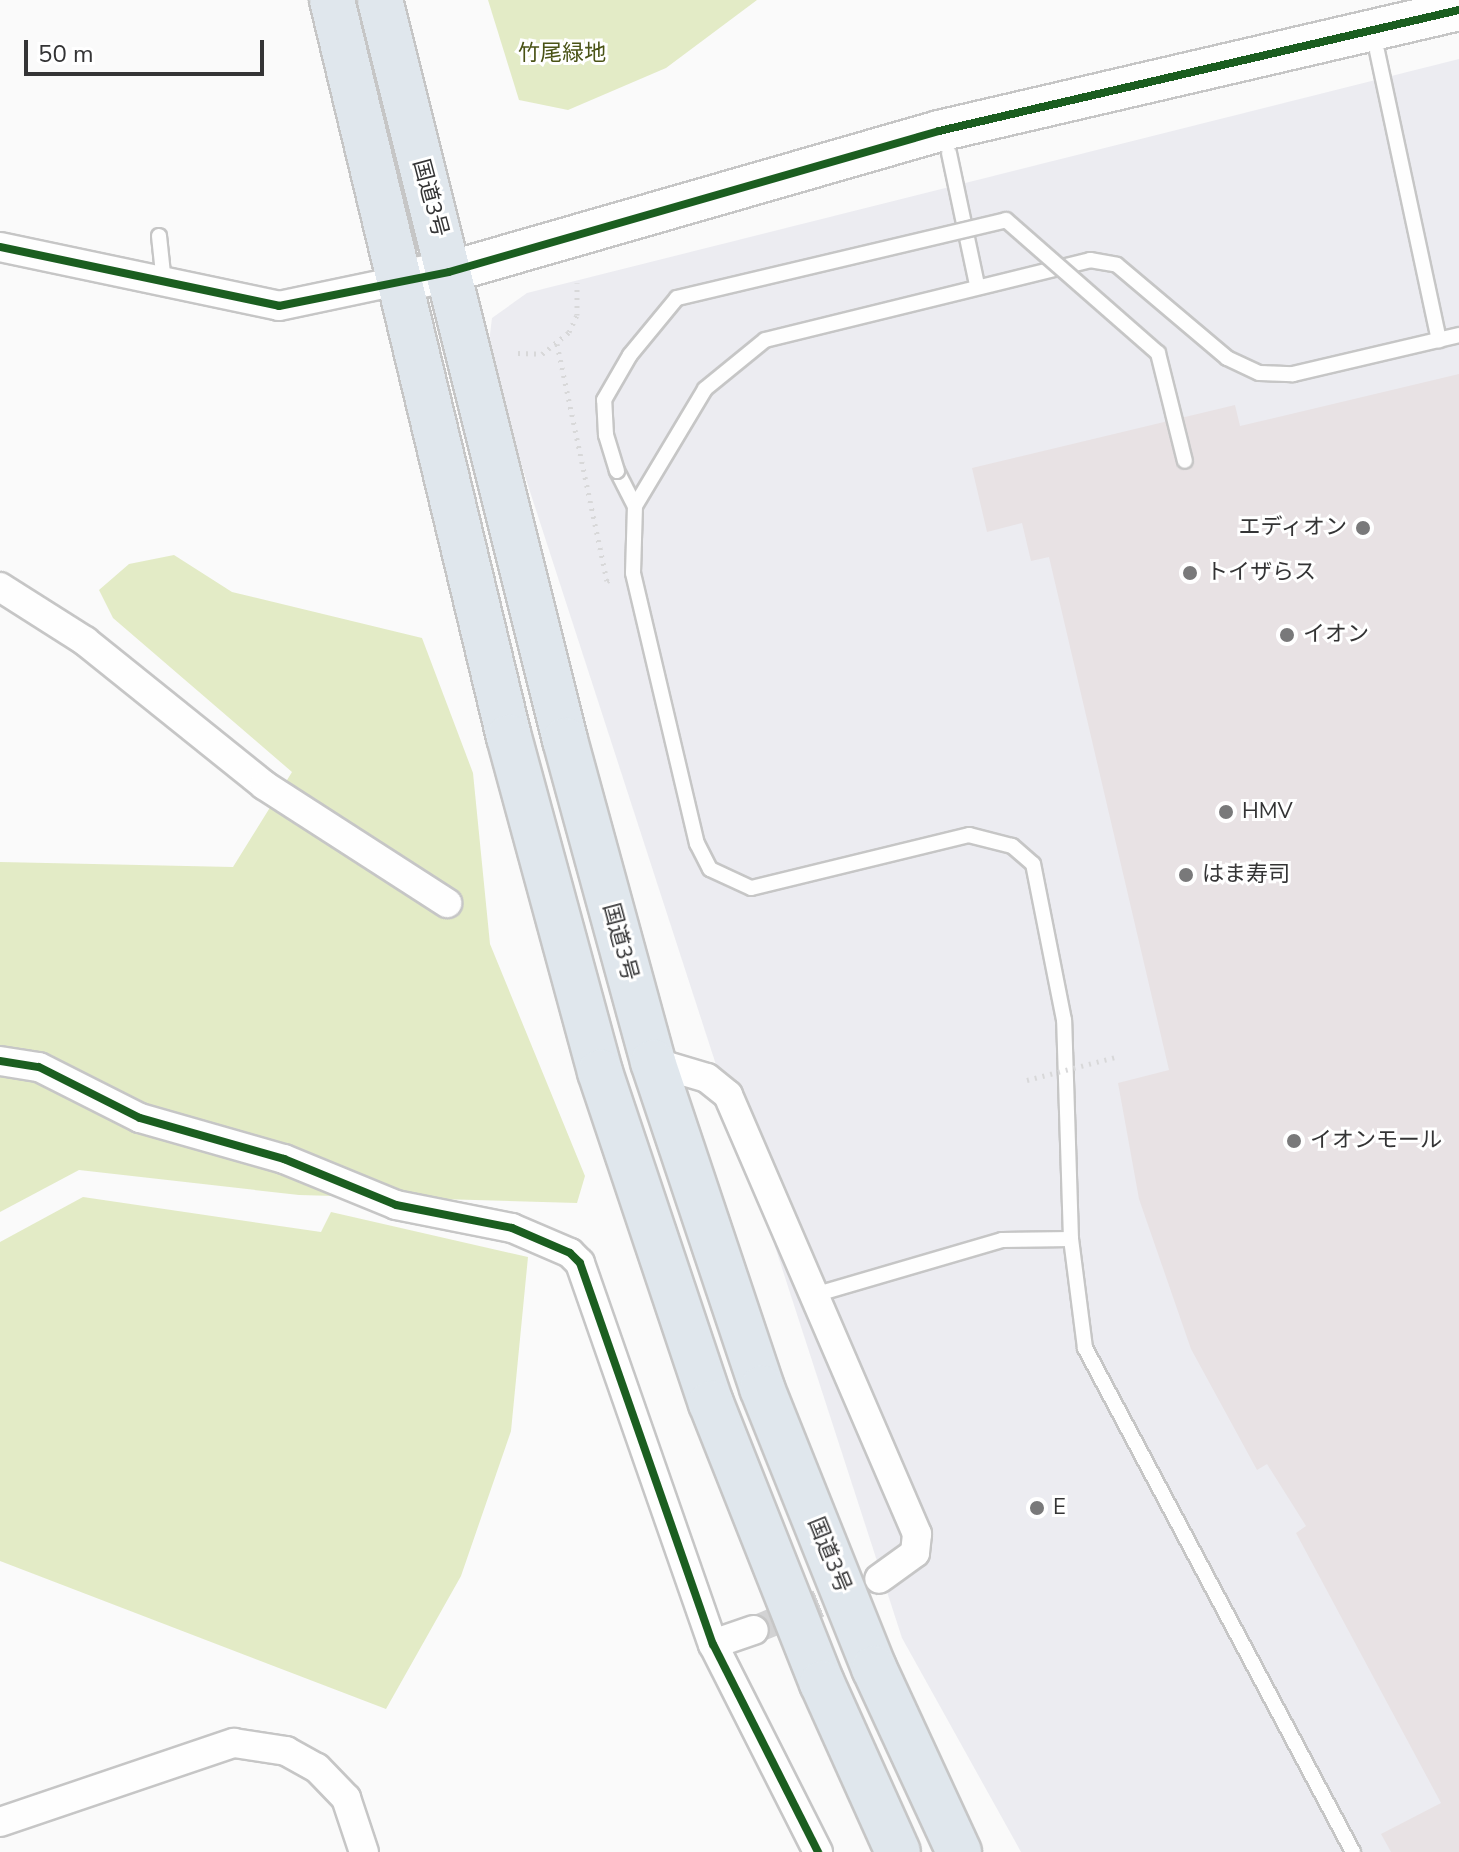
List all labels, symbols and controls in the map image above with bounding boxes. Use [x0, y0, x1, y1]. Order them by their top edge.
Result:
scale bar [28, 24, 268, 74]
text: 50 m [38, 38, 94, 70]
park label: 竹尾緑地 [518, 41, 606, 67]
street label: 国道3号 [407, 156, 453, 240]
place label: エディオン [1237, 515, 1347, 541]
marker: エディオン [1354, 519, 1372, 537]
place label: トイザらス [1206, 560, 1316, 586]
marker: トイザらス [1181, 564, 1199, 582]
place label: イオン [1303, 622, 1369, 648]
marker: イオン [1278, 626, 1296, 644]
place label: HMV [1242, 799, 1293, 825]
marker: HMV [1217, 803, 1235, 821]
place label: はま寿司 [1202, 862, 1290, 888]
marker: はま寿司 [1177, 866, 1195, 884]
street label: 国道3号 [597, 900, 643, 984]
place label: イオンモール [1310, 1128, 1442, 1154]
marker: イオンモール [1285, 1132, 1303, 1150]
place label: E [1053, 1495, 1066, 1521]
marker: E [1028, 1499, 1046, 1517]
street label: 国道3号 [802, 1513, 856, 1597]

